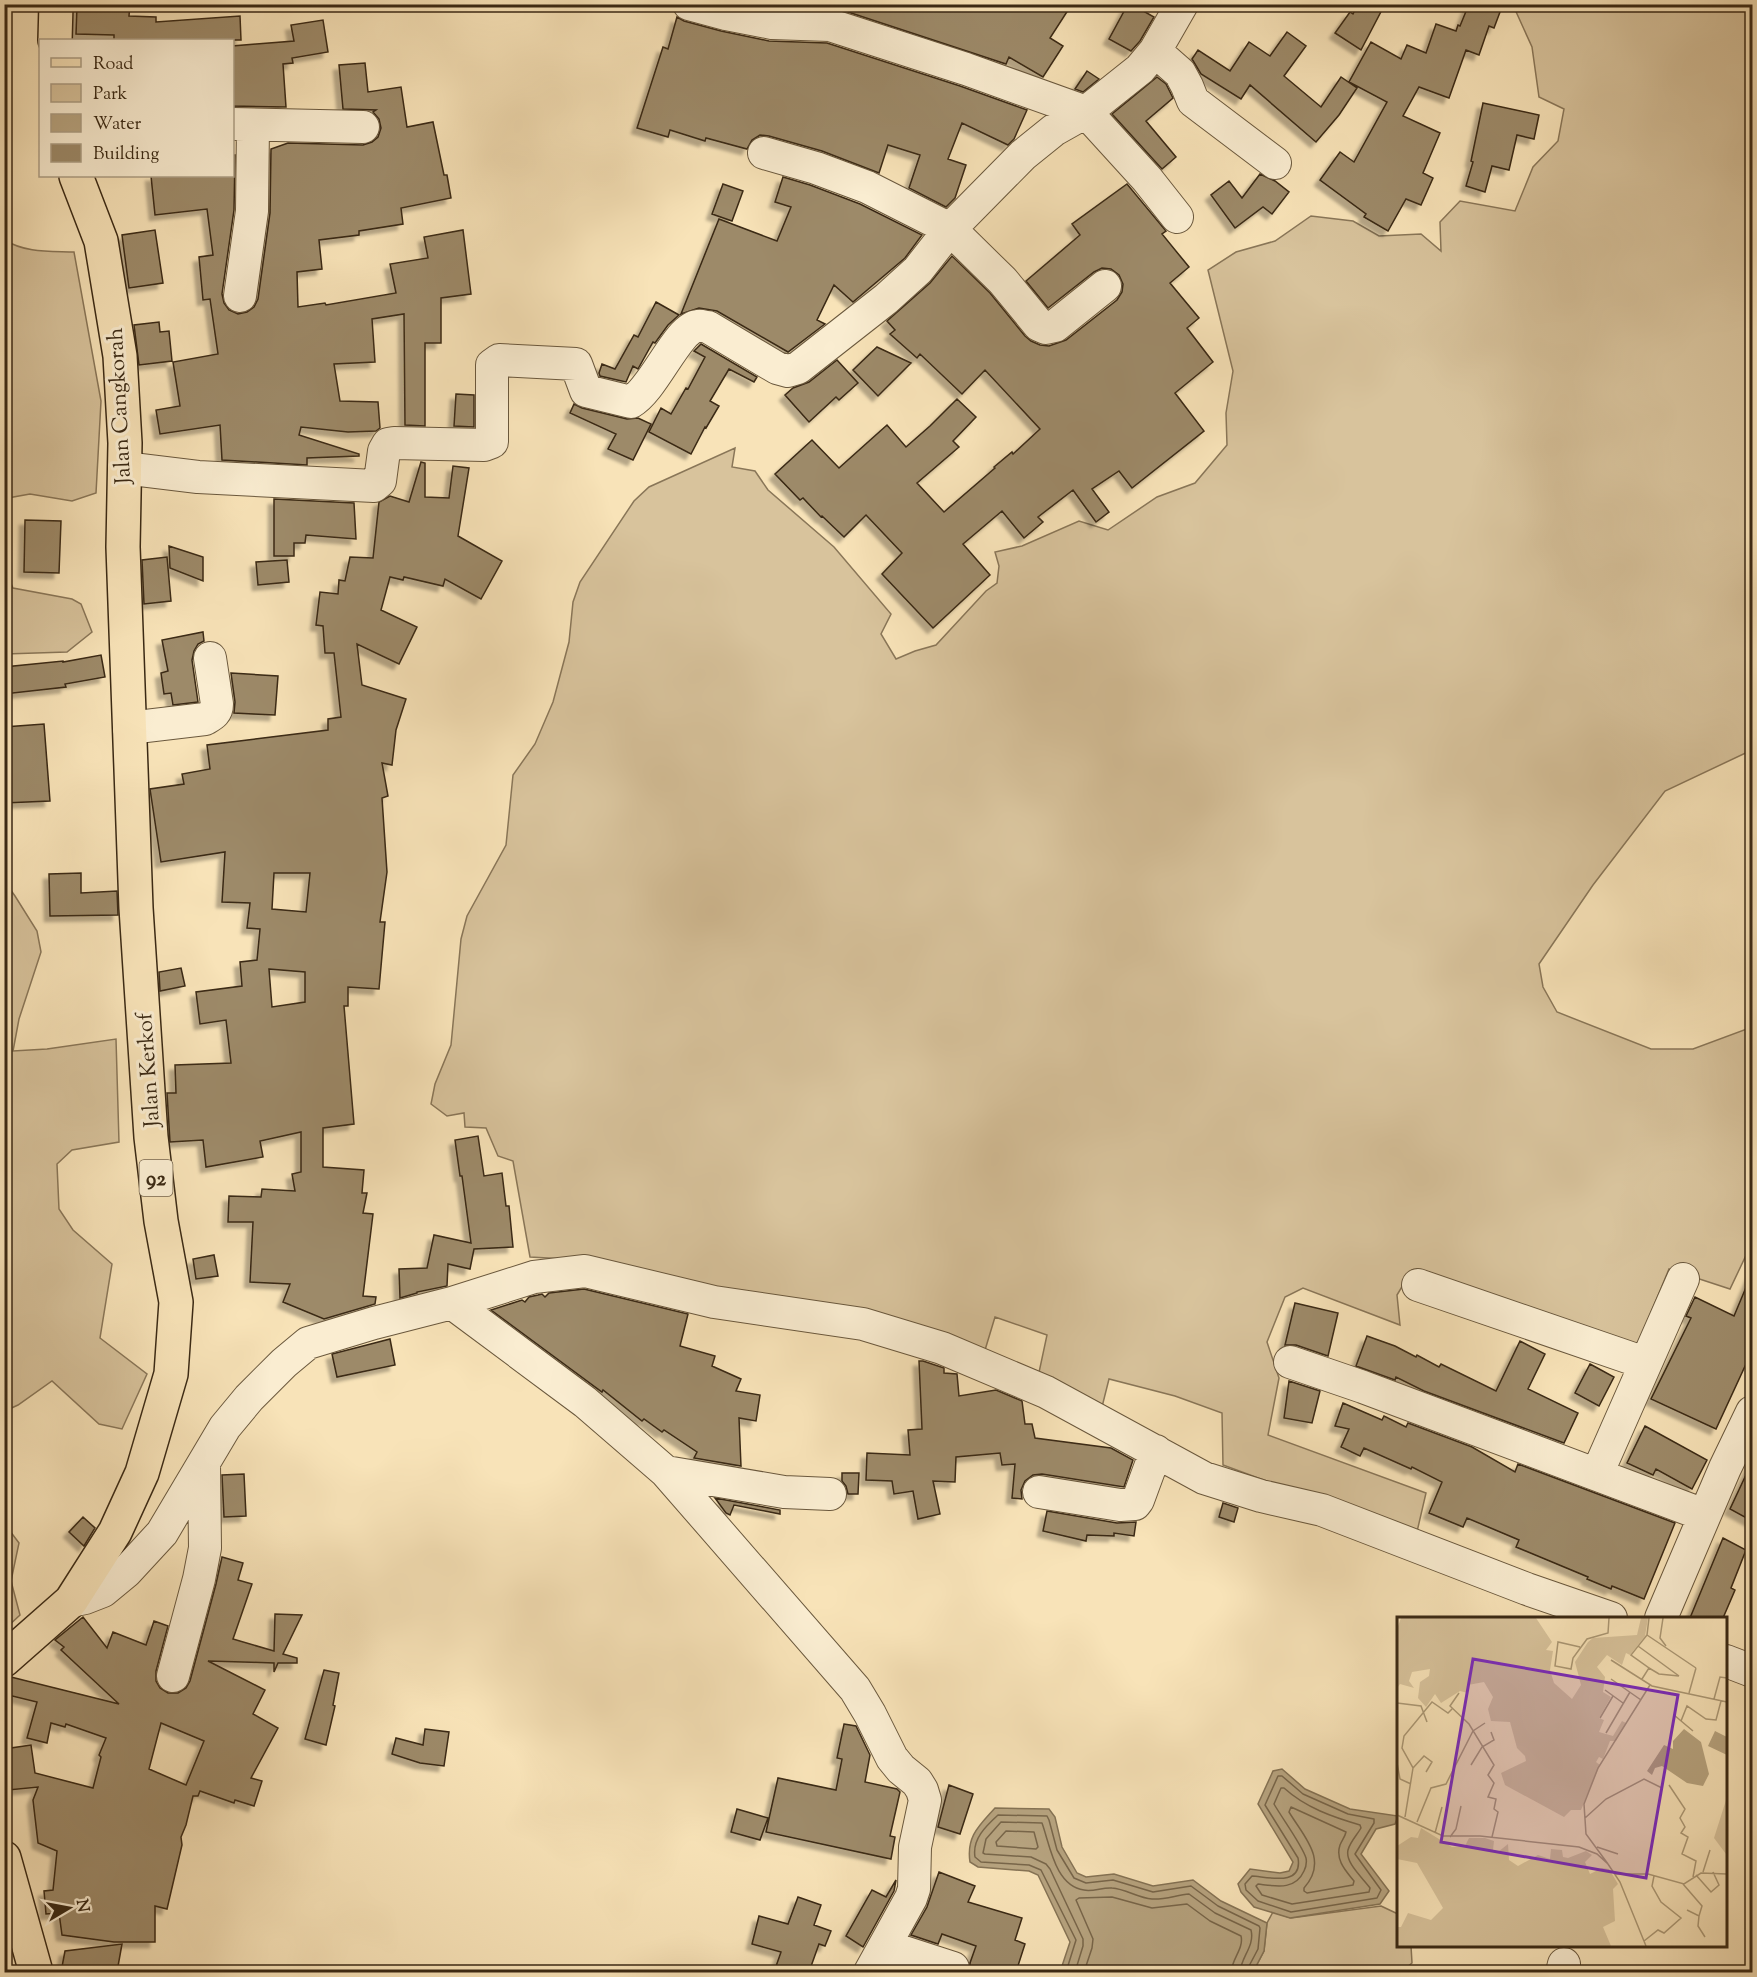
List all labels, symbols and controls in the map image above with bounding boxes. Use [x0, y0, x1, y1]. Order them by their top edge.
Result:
legend [39, 39, 234, 177]
text: Road [93, 52, 133, 78]
text: Park [93, 82, 128, 108]
text: Water [93, 112, 142, 138]
text: Building [93, 142, 159, 168]
street label: Jalan Cangkorah [101, 327, 141, 486]
street label: Jalan Kerkof [130, 1010, 170, 1129]
road number: 92 [140, 1160, 172, 1196]
inset map [1397, 1617, 1727, 1947]
north arrow [39, 1878, 99, 1938]
text: N [69, 1898, 94, 1914]

